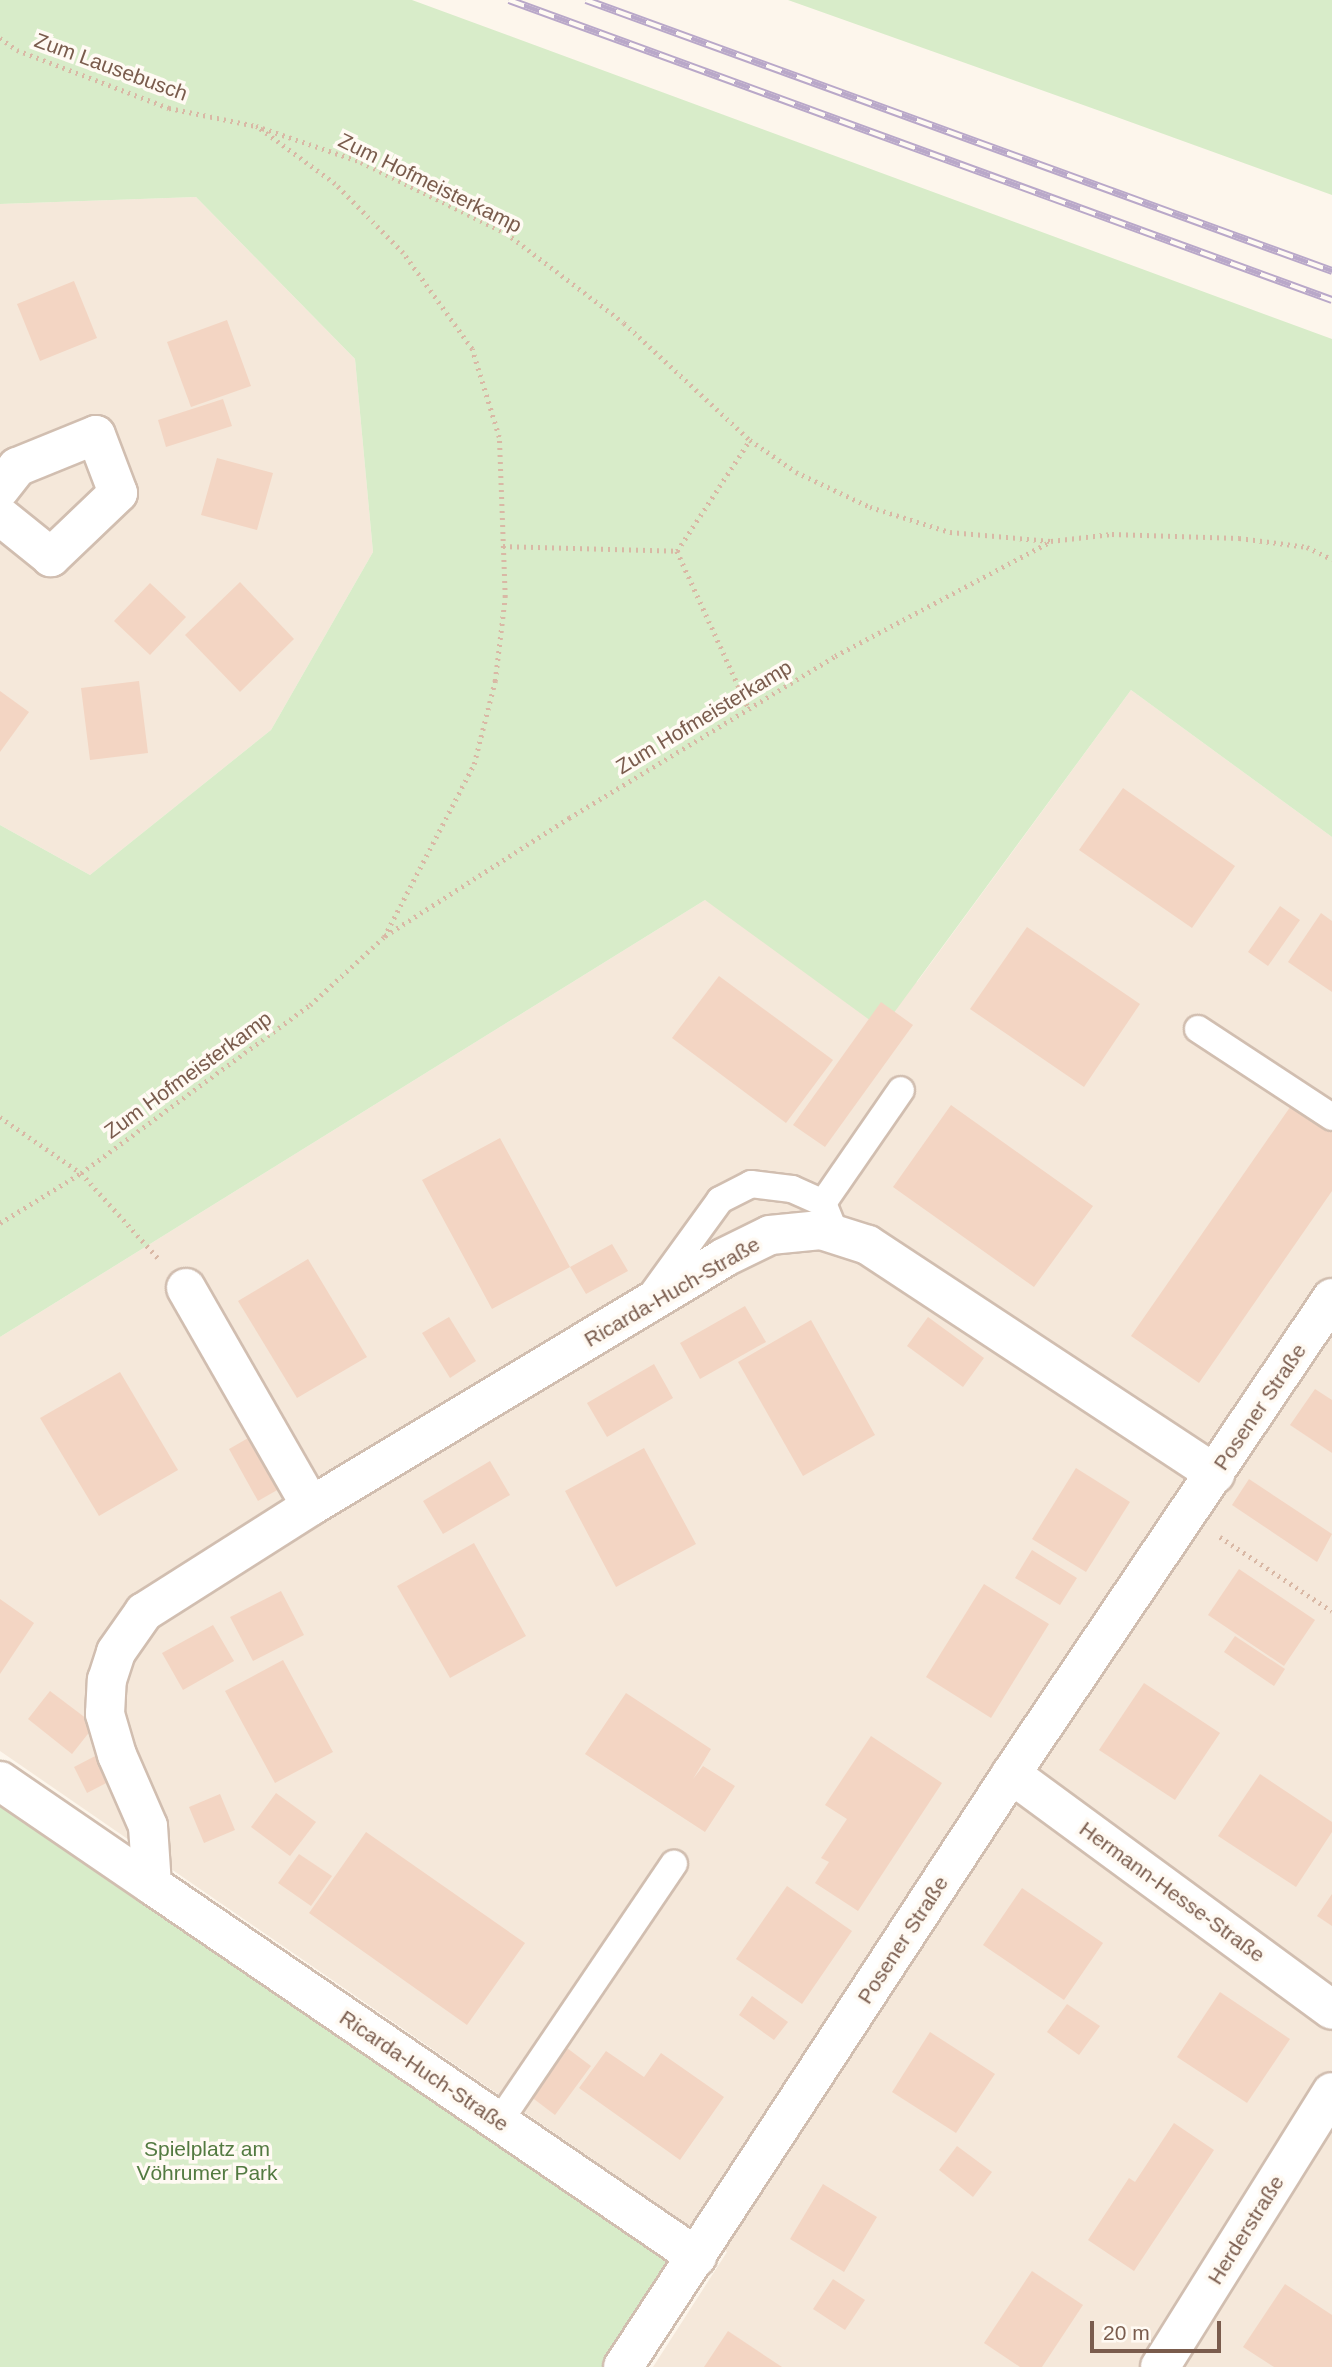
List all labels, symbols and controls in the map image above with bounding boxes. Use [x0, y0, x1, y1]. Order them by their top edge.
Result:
street label: Zum Lausebusch [31, 28, 191, 106]
street label: Zum Hofmeisterkamp [334, 128, 526, 238]
street label: Zum Hofmeisterkamp [611, 655, 797, 779]
street label: Zum Hofmeisterkamp [99, 1006, 277, 1144]
street label: Ricarda-Huch-Straße [580, 1231, 764, 1353]
street label: Posener Straße [1208, 1339, 1312, 1475]
street label: Hermann-Hesse-Straße [1074, 1816, 1270, 1968]
street label: Posener Straße [852, 1871, 954, 2009]
street label: Ricarda-Huch-Straße [335, 2005, 513, 2137]
park label: Spielplatz am Vöhrumer Park [136, 2136, 278, 2186]
street label: Herderstraße [1203, 2171, 1289, 2289]
scale bar [1094, 2308, 1225, 2352]
text: 20 m [1103, 2321, 1150, 2344]

